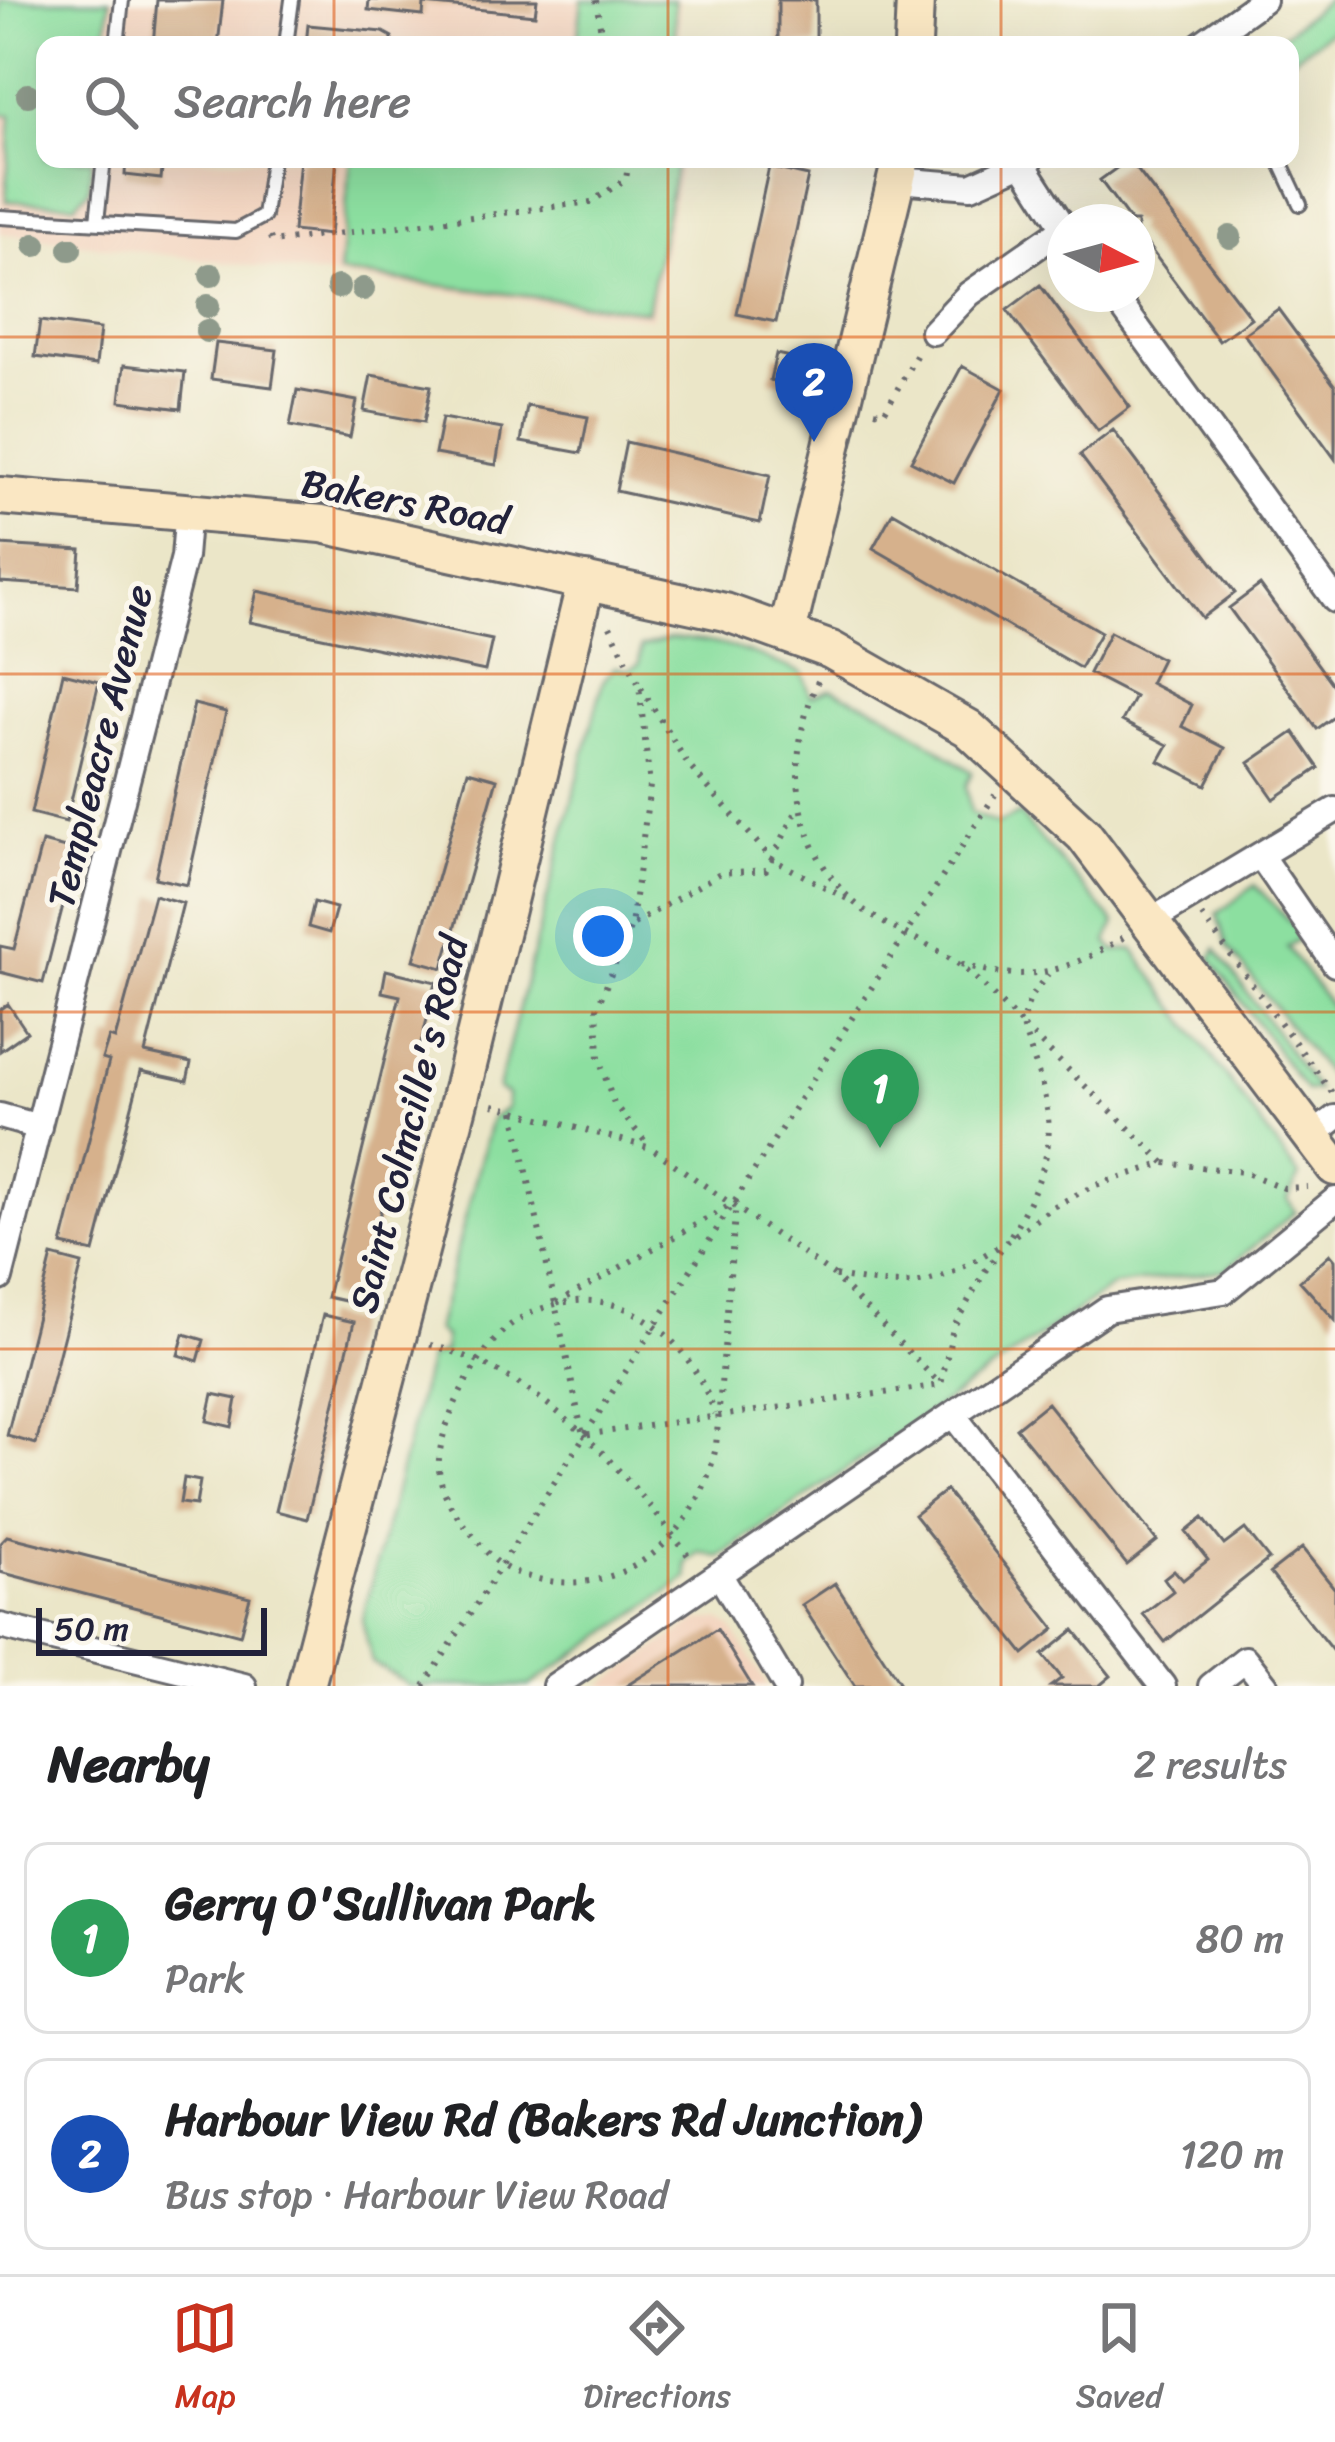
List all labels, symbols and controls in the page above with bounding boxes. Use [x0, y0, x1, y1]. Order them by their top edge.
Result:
search box [36, 36, 1299, 168]
text: Search here [174, 62, 411, 142]
icon: search [78, 69, 144, 135]
north arrow [1047, 204, 1155, 312]
pin: 2 [775, 343, 853, 442]
street label: Bakers Road [295, 448, 517, 556]
street label: Templeacre Avenue [26, 577, 173, 915]
your location [573, 906, 633, 966]
street label: Saint Colmcille's Road [328, 926, 489, 1320]
pin: 1 [841, 1049, 919, 1148]
text: 50 m [54, 1600, 129, 1658]
scale bar [36, 1602, 267, 1655]
text: Nearby [48, 1719, 209, 1809]
text: 2 results [1133, 1730, 1287, 1799]
text: Gerry O'Sullivan Park [165, 1864, 596, 1944]
text: 1 [82, 1904, 98, 1973]
text: 80 m [1196, 1904, 1284, 1973]
text: Park [165, 1944, 245, 2013]
text: Harbour View Rd (Bakers Rd Junction) [165, 2080, 920, 2160]
text: 2 [79, 2120, 101, 2189]
text: 120 m [1180, 2120, 1284, 2189]
text: Bus stop · Harbour View Road [165, 2160, 668, 2229]
tab: Map [172, 2295, 238, 2425]
tab: Directions [583, 2295, 731, 2425]
tab: Saved [1076, 2295, 1163, 2425]

